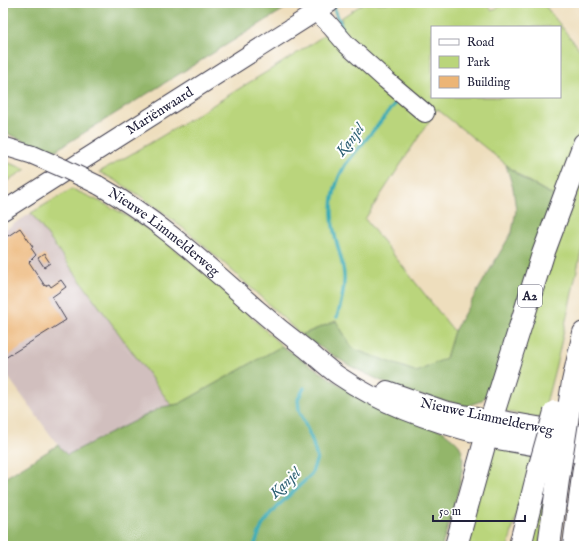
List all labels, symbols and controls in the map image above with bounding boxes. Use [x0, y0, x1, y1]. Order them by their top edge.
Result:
legend [431, 26, 561, 98]
text: Road [467, 35, 495, 50]
text: Park [467, 55, 490, 70]
text: Building [467, 75, 511, 90]
street label: Mariënwaard [123, 83, 197, 139]
water label: Kanjel [331, 119, 369, 161]
street label: Nieuwe Limmelderweg [105, 184, 223, 281]
road number: A2 [518, 285, 542, 307]
street label: Nieuwe Limmelderweg [419, 394, 556, 440]
water label: Kanjel [265, 463, 306, 503]
scale bar [433, 497, 525, 523]
text: 50 m [439, 504, 461, 519]

